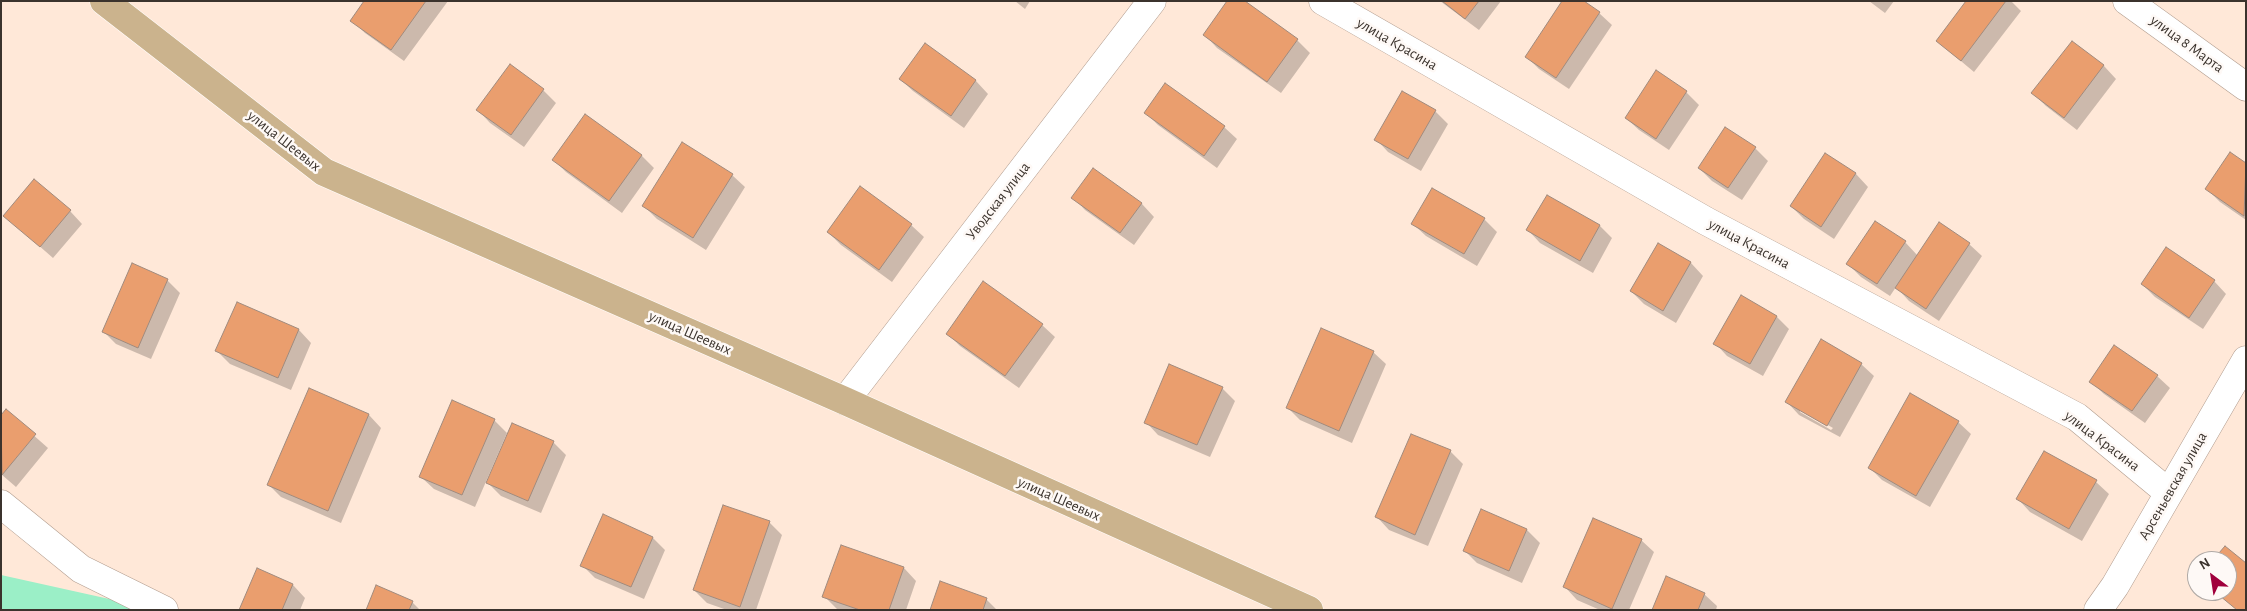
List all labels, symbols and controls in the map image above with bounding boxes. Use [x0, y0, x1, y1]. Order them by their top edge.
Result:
street label: улица 8 Марта [2147, 11, 2227, 77]
street label: улица Красина [1354, 14, 1440, 74]
street label: улица Шеевых [244, 107, 324, 175]
street label: Уводская улица [962, 159, 1034, 243]
street label: улица Красина [1705, 215, 1793, 273]
street label: улица Шеевых [646, 307, 734, 359]
street label: улица Красина [2061, 407, 2143, 475]
street label: Арсеньевская улица [2135, 429, 2211, 543]
street label: улица Шеевых [1015, 473, 1103, 525]
north arrow [2187, 551, 2237, 601]
text: N [2197, 555, 2213, 573]

